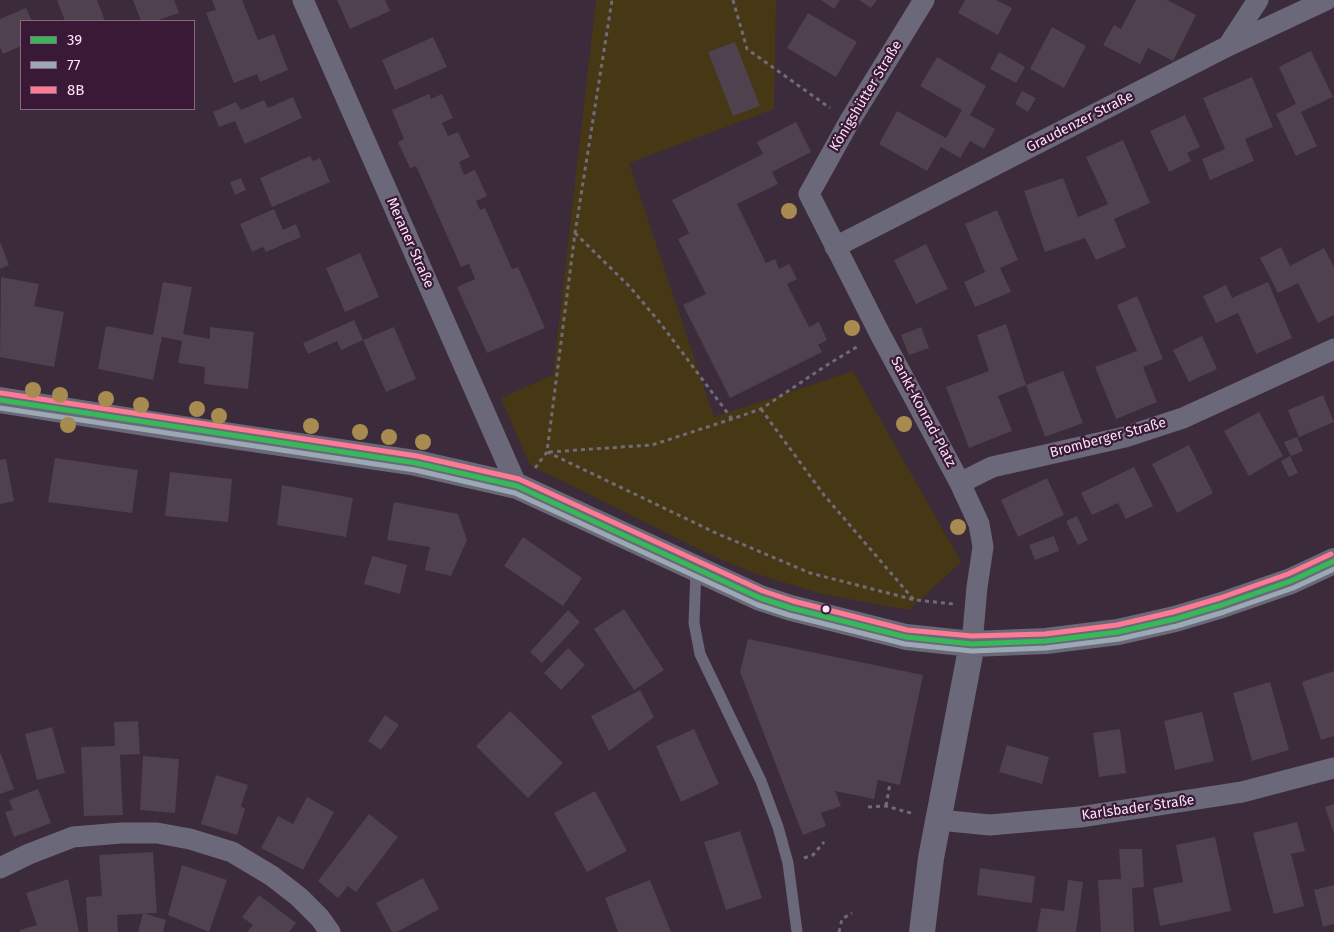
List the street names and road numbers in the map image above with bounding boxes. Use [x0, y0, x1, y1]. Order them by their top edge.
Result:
street label: Königshütter Straße [826, 38, 906, 154]
street label: Graudenzer Straße [1024, 88, 1136, 156]
street label: Meraner Straße [383, 195, 437, 291]
street label: Sankt-Konrad-Platz [887, 354, 959, 470]
street label: Bromberger Straße [1048, 414, 1168, 462]
street label: Karlsbader Straße [1080, 792, 1196, 824]

